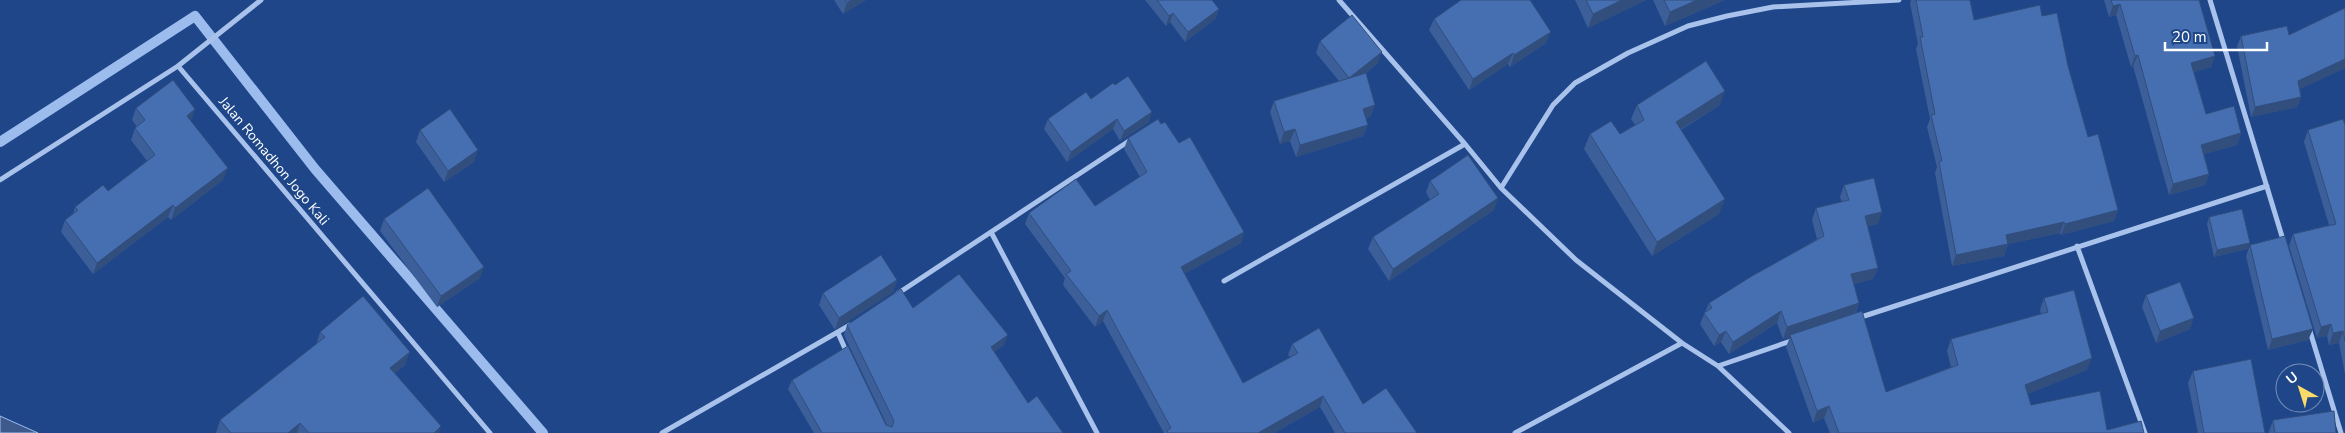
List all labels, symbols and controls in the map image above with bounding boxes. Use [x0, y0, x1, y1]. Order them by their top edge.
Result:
scale bar [2165, 20, 2268, 52]
text: 20 m [2172, 27, 2207, 47]
street label: Jalan Romadhon Jogo Kali [214, 92, 333, 229]
north arrow [2275, 363, 2325, 413]
text: U [2282, 368, 2302, 389]

